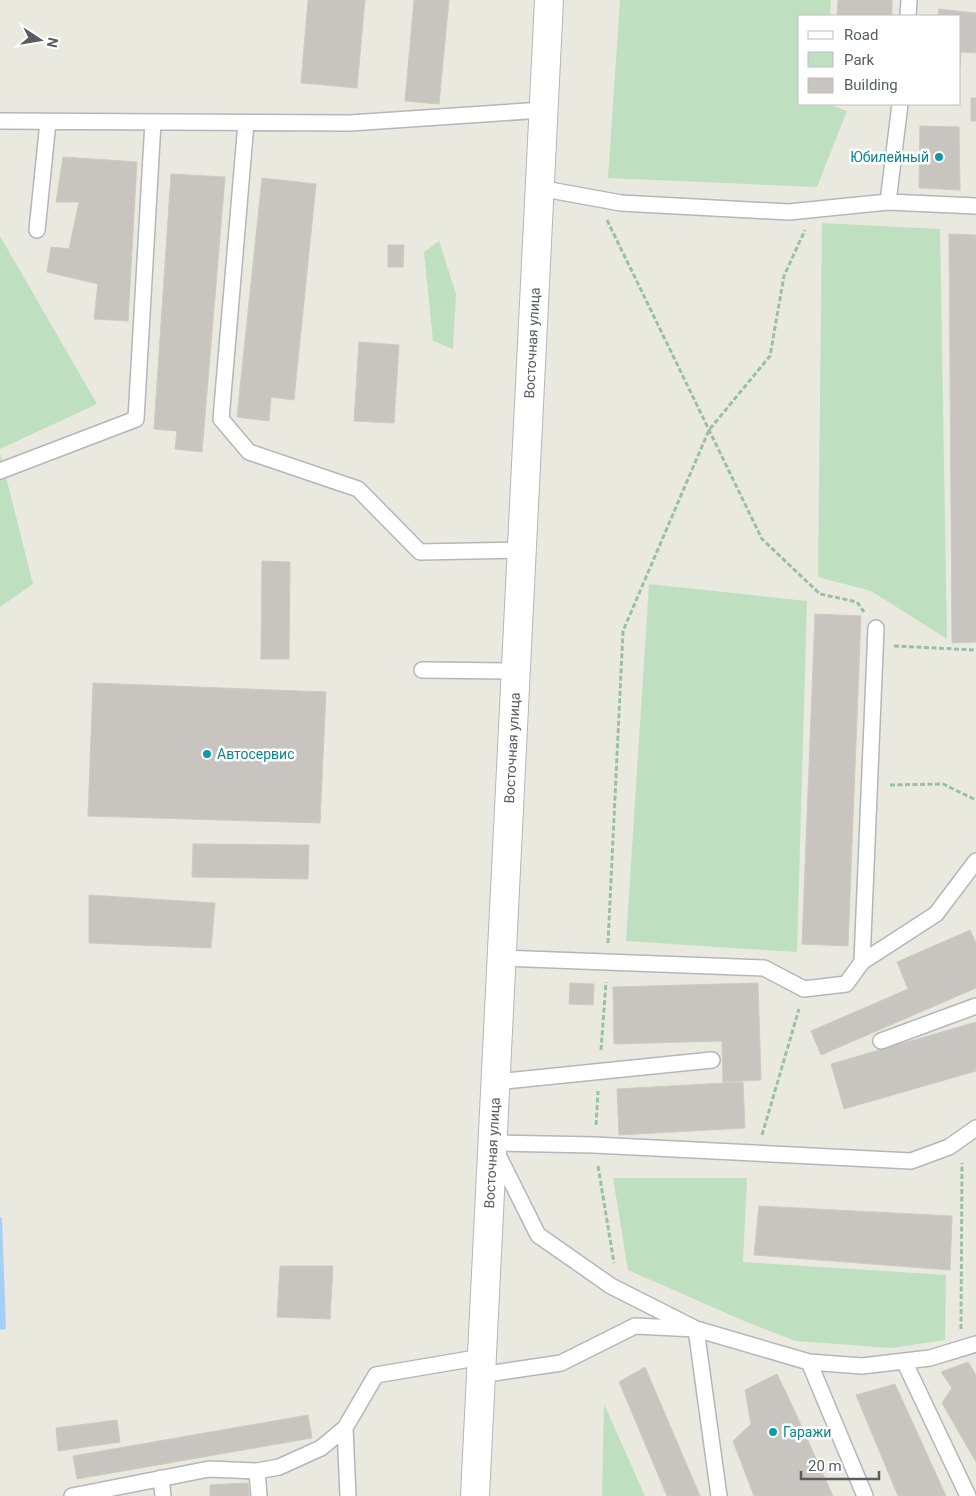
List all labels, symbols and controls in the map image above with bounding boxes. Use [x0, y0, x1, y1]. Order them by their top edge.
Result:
north arrow [15, 15, 65, 65]
legend [798, 15, 961, 105]
text: Road [844, 26, 878, 44]
text: N [44, 36, 62, 49]
text: Park [844, 51, 875, 69]
text: Building [844, 76, 898, 94]
place label: Юбилейный [850, 149, 929, 165]
marker: Юбилейный [933, 151, 945, 163]
street label: Восточная улица [521, 287, 543, 399]
street label: Восточная улица [501, 692, 523, 804]
place label: Автосервис [217, 746, 295, 762]
marker: Автосервис [201, 748, 213, 760]
street label: Восточная улица [481, 1097, 503, 1209]
place label: Гаражи [783, 1424, 831, 1440]
marker: Гаражи [767, 1426, 779, 1438]
scale bar [801, 1448, 878, 1480]
text: 20 m [808, 1457, 842, 1475]

